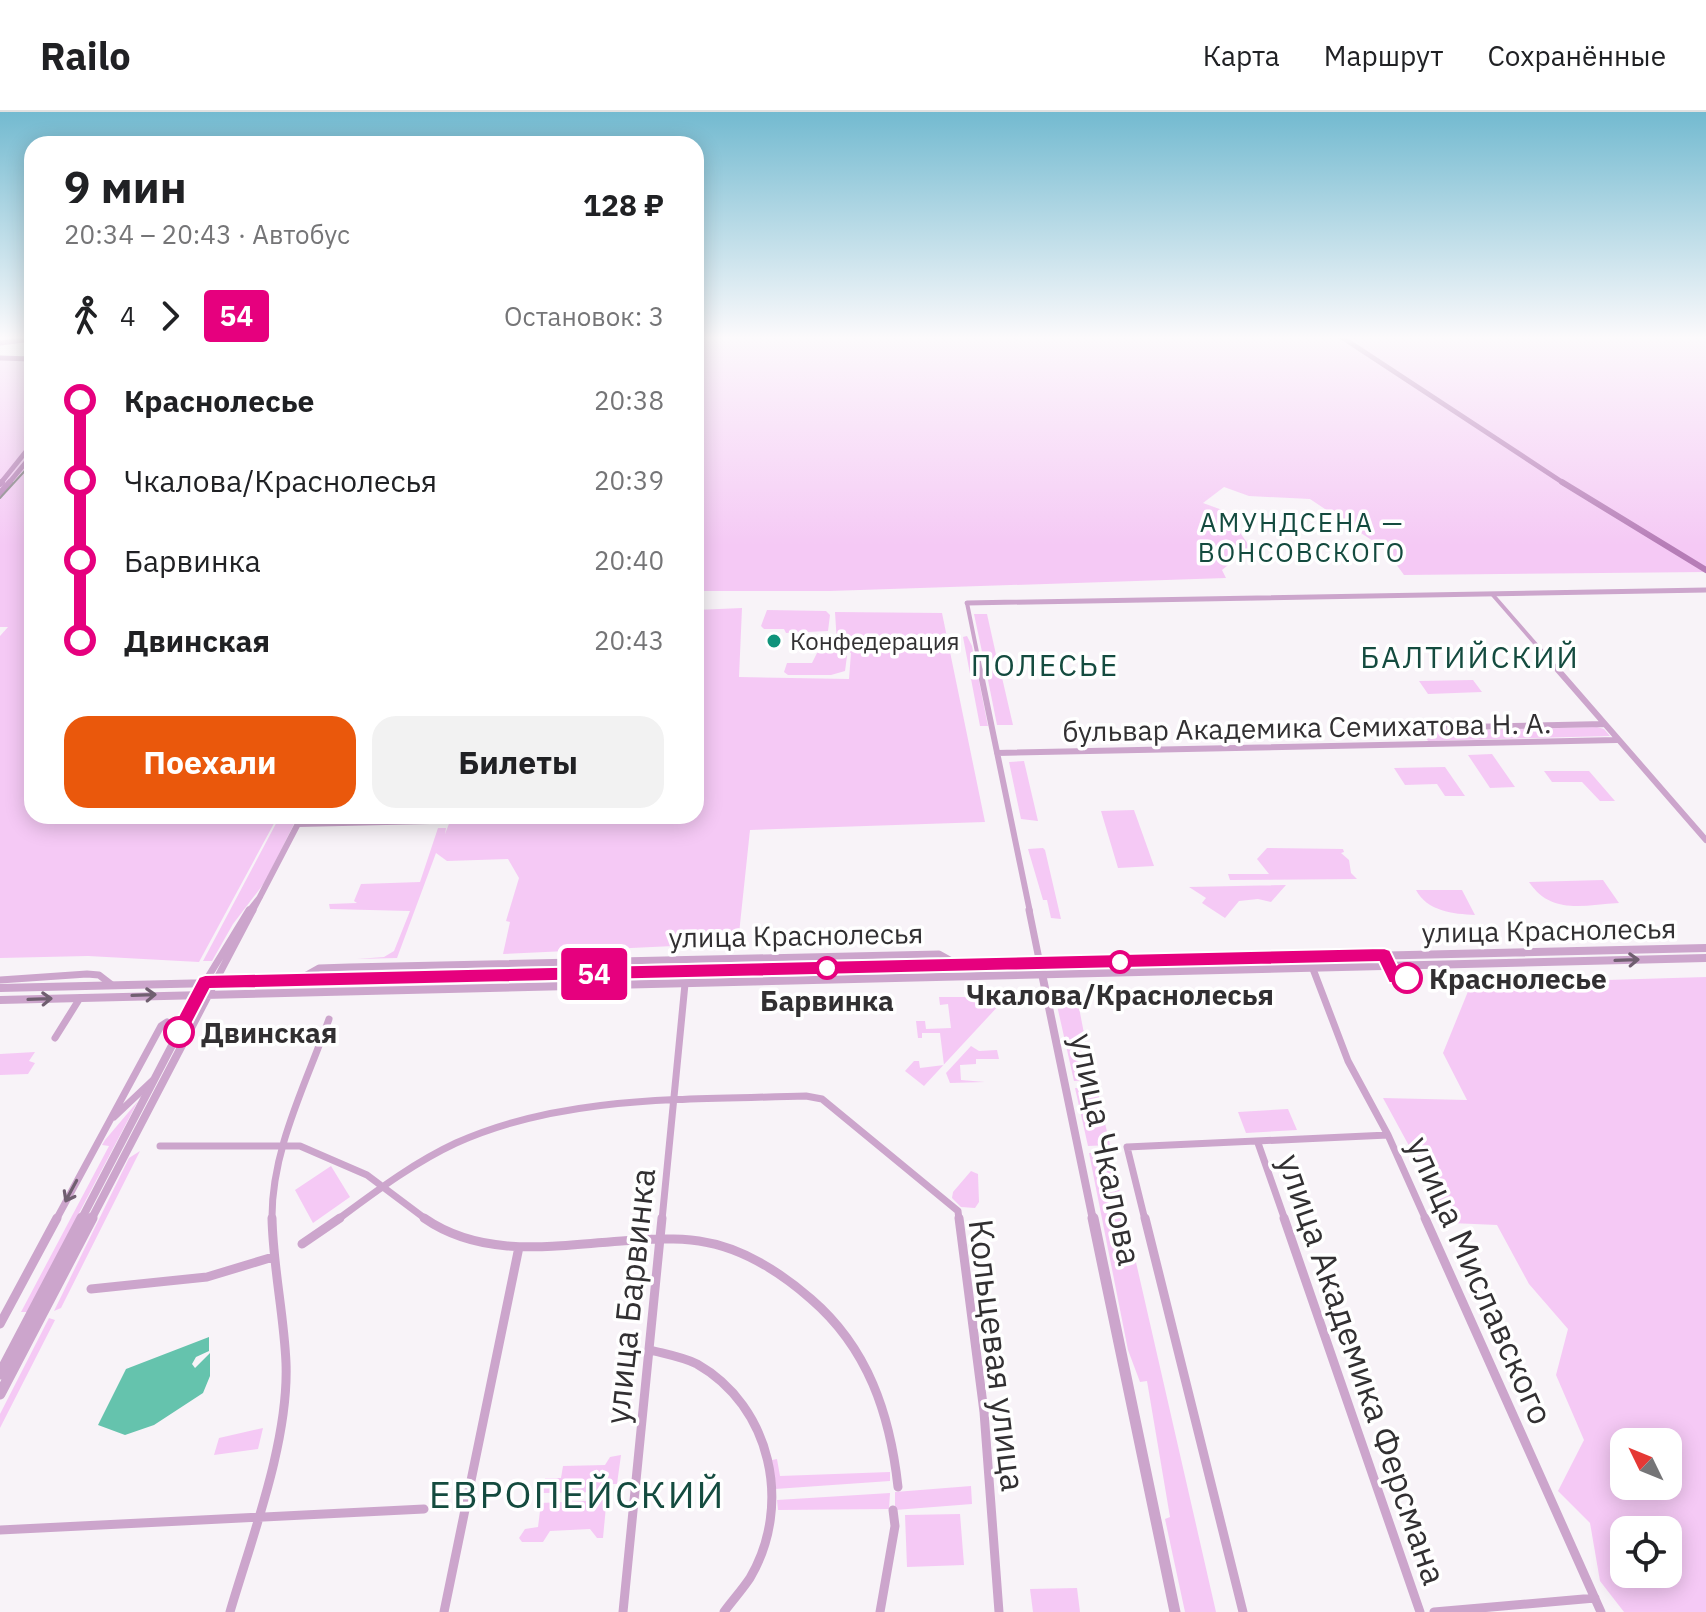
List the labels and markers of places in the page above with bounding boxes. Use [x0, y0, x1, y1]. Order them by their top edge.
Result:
place label: Конфедерация [790, 625, 960, 657]
marker: Конфедерация [765, 632, 783, 650]
marker: Чкалова/Краснолесья [1109, 951, 1131, 973]
marker: Барвинка [816, 957, 838, 979]
place label: Краснолесье [1429, 960, 1607, 997]
marker: Краснолесье [1392, 963, 1422, 993]
place label: Чкалова/Краснолесья [966, 976, 1274, 1013]
place label: Барвинка [760, 982, 894, 1019]
place label: Двинская [201, 1014, 337, 1051]
marker: Двинская [164, 1017, 194, 1047]

